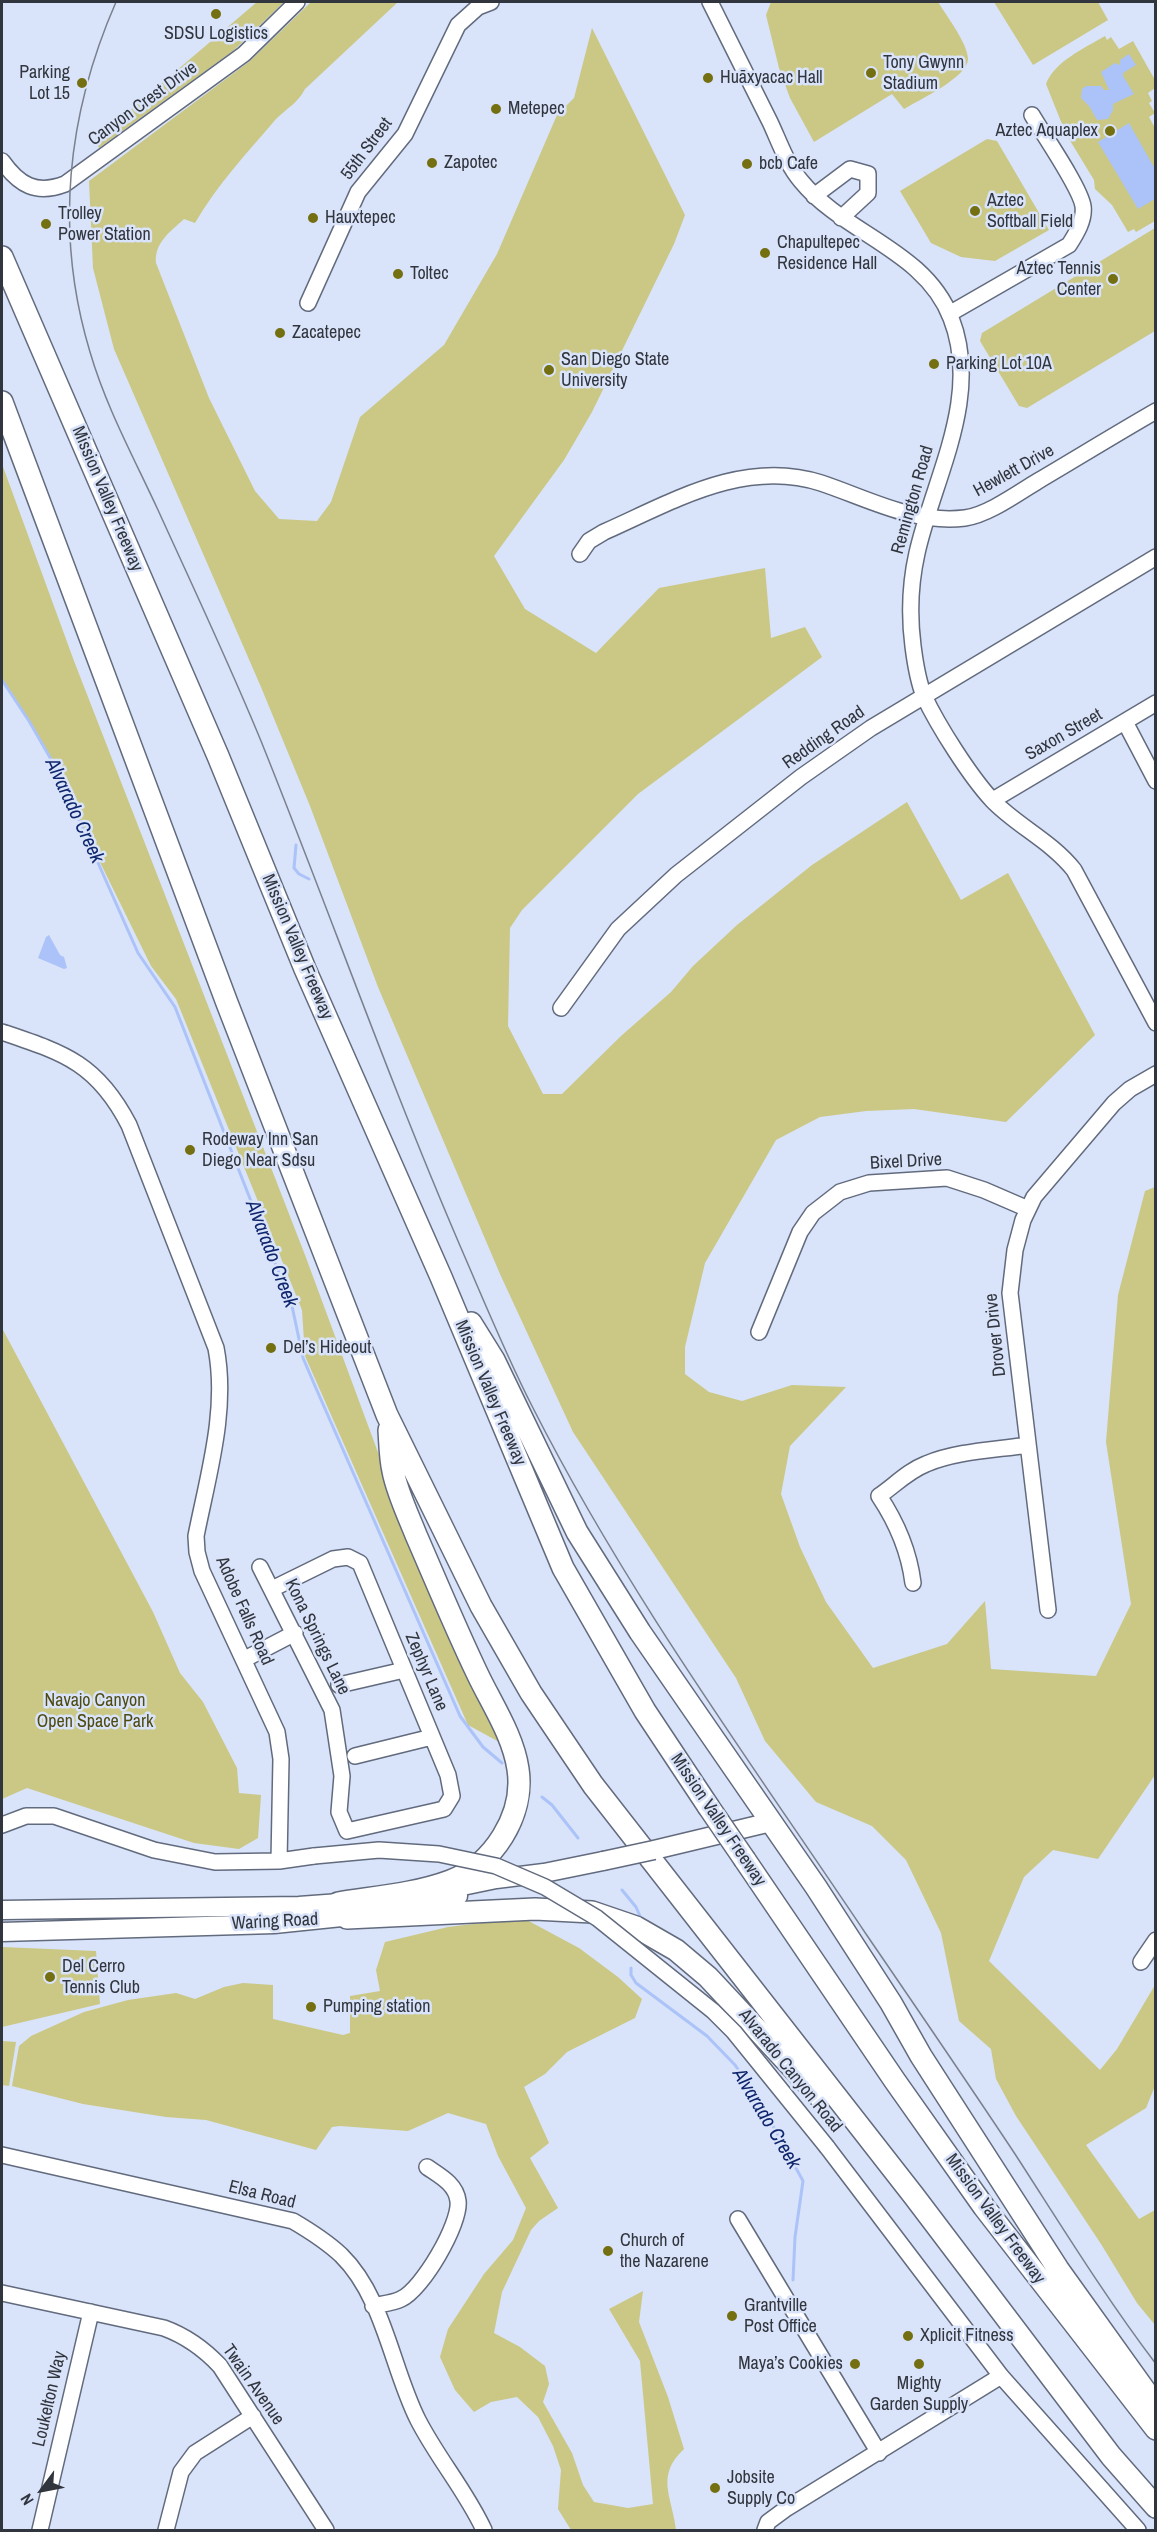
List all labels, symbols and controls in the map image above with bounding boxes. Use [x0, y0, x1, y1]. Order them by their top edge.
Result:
marker: SDSU Logistics [209, 7, 223, 21]
place label: SDSU Logistics [164, 23, 268, 45]
place label: Tony Gwynn Stadium [883, 52, 964, 94]
street label: Canyon Crest Drive [84, 57, 202, 151]
place label: Parking Lot 15 [19, 62, 70, 104]
marker: Tony Gwynn Stadium [864, 66, 878, 80]
place label: Huāxyacac Hall [720, 67, 823, 89]
marker: Huāxyacac Hall [701, 71, 715, 85]
marker: Parking Lot 15 [75, 76, 89, 90]
place label: Metepec [508, 98, 565, 120]
marker: Metepec [489, 102, 503, 116]
street label: 55th Street [337, 114, 397, 184]
place label: Aztec Aquaplex [995, 120, 1098, 142]
marker: Aztec Aquaplex [1103, 124, 1117, 138]
place label: Zapotec [444, 152, 497, 174]
place label: bcb Cafe [759, 153, 818, 175]
marker: Zapotec [425, 156, 439, 170]
marker: bcb Cafe [740, 157, 754, 171]
place label: Aztec Softball Field [987, 190, 1073, 232]
place label: Trolley Power Station [58, 203, 151, 246]
marker: Aztec Softball Field [968, 204, 982, 218]
place label: Hauxtepec [325, 207, 396, 229]
marker: Hauxtepec [306, 211, 320, 225]
marker: Trolley Power Station [39, 217, 53, 231]
place label: Chapultepec Residence Hall [777, 232, 877, 274]
marker: Chapultepec Residence Hall [758, 246, 772, 260]
place label: Aztec Tennis Center [1016, 258, 1101, 300]
place label: Toltec [410, 263, 449, 285]
marker: Toltec [391, 267, 405, 281]
marker: Aztec Tennis Center [1106, 272, 1120, 286]
place label: Zacatepec [292, 322, 361, 344]
marker: Zacatepec [273, 326, 287, 340]
place label: San Diego State University [561, 349, 669, 392]
place label: Parking Lot 10A [946, 353, 1052, 375]
marker: Parking Lot 10A [927, 357, 941, 371]
marker: San Diego State University [542, 363, 556, 377]
street label: Mission Valley Freeway [67, 423, 147, 575]
street label: Hewlett Drive [970, 440, 1058, 502]
street label: Remington Road [887, 443, 939, 557]
street label: Redding Road [779, 702, 869, 774]
street label: Saxon Street [1022, 704, 1106, 766]
water label: Alvarado Creek [39, 755, 109, 867]
street label: Mission Valley Freeway [257, 871, 337, 1023]
place label: Rodeway Inn San Diego Near Sdsu [202, 1129, 319, 1172]
marker: Rodeway Inn San Diego Near Sdsu [183, 1143, 197, 1157]
street label: Bixel Drive [869, 1149, 943, 1175]
water label: Alvarado Creek [240, 1197, 302, 1311]
street label: Drover Drive [981, 1292, 1011, 1378]
street label: Mission Valley Freeway [450, 1317, 530, 1469]
place label: Del’s Hideout [283, 1337, 371, 1359]
marker: Del’s Hideout [264, 1341, 278, 1355]
street label: Adobe Falls Road [210, 1553, 278, 1669]
street label: Kona Springs Lane [280, 1575, 354, 1699]
street label: Zephyr Lane [400, 1630, 452, 1714]
park label: Navajo Canyon Open Space Park [37, 1690, 153, 1732]
street label: Mission Valley Freeway [666, 1749, 770, 1891]
street label: Waring Road [231, 1909, 319, 1935]
place label: Del Cerro Tennis Club [62, 1956, 140, 1998]
marker: Del Cerro Tennis Club [43, 1970, 57, 1984]
place label: Pumping station [323, 1996, 430, 2018]
marker: Pumping station [304, 2000, 318, 2014]
street label: Alvarado Canyon Road [734, 2005, 846, 2137]
water label: Alvarado Creek [727, 2064, 805, 2174]
street label: Mission Valley Freeway [941, 2150, 1049, 2288]
street label: Elsa Road [226, 2176, 298, 2214]
place label: Church of the Nazarene [620, 2230, 709, 2272]
marker: Church of the Nazarene [601, 2244, 615, 2258]
place label: Grantville Post Office [744, 2295, 817, 2338]
marker: Grantville Post Office [725, 2309, 739, 2323]
place label: Xplicit Fitness [920, 2325, 1014, 2347]
marker: Xplicit Fitness [901, 2329, 915, 2343]
street label: Twain Avenue [217, 2341, 289, 2429]
street label: Loukelton Way [29, 2349, 71, 2449]
place label: Maya’s Cookies [738, 2353, 843, 2375]
marker: Maya’s Cookies [848, 2357, 862, 2371]
marker: Mighty Garden Supply [912, 2357, 926, 2371]
place label: Mighty Garden Supply [870, 2373, 968, 2416]
north arrow [12, 2460, 72, 2520]
place label: Jobsite Supply Co [727, 2467, 795, 2510]
marker: Jobsite Supply Co [708, 2481, 722, 2495]
text: N [15, 2490, 39, 2509]

